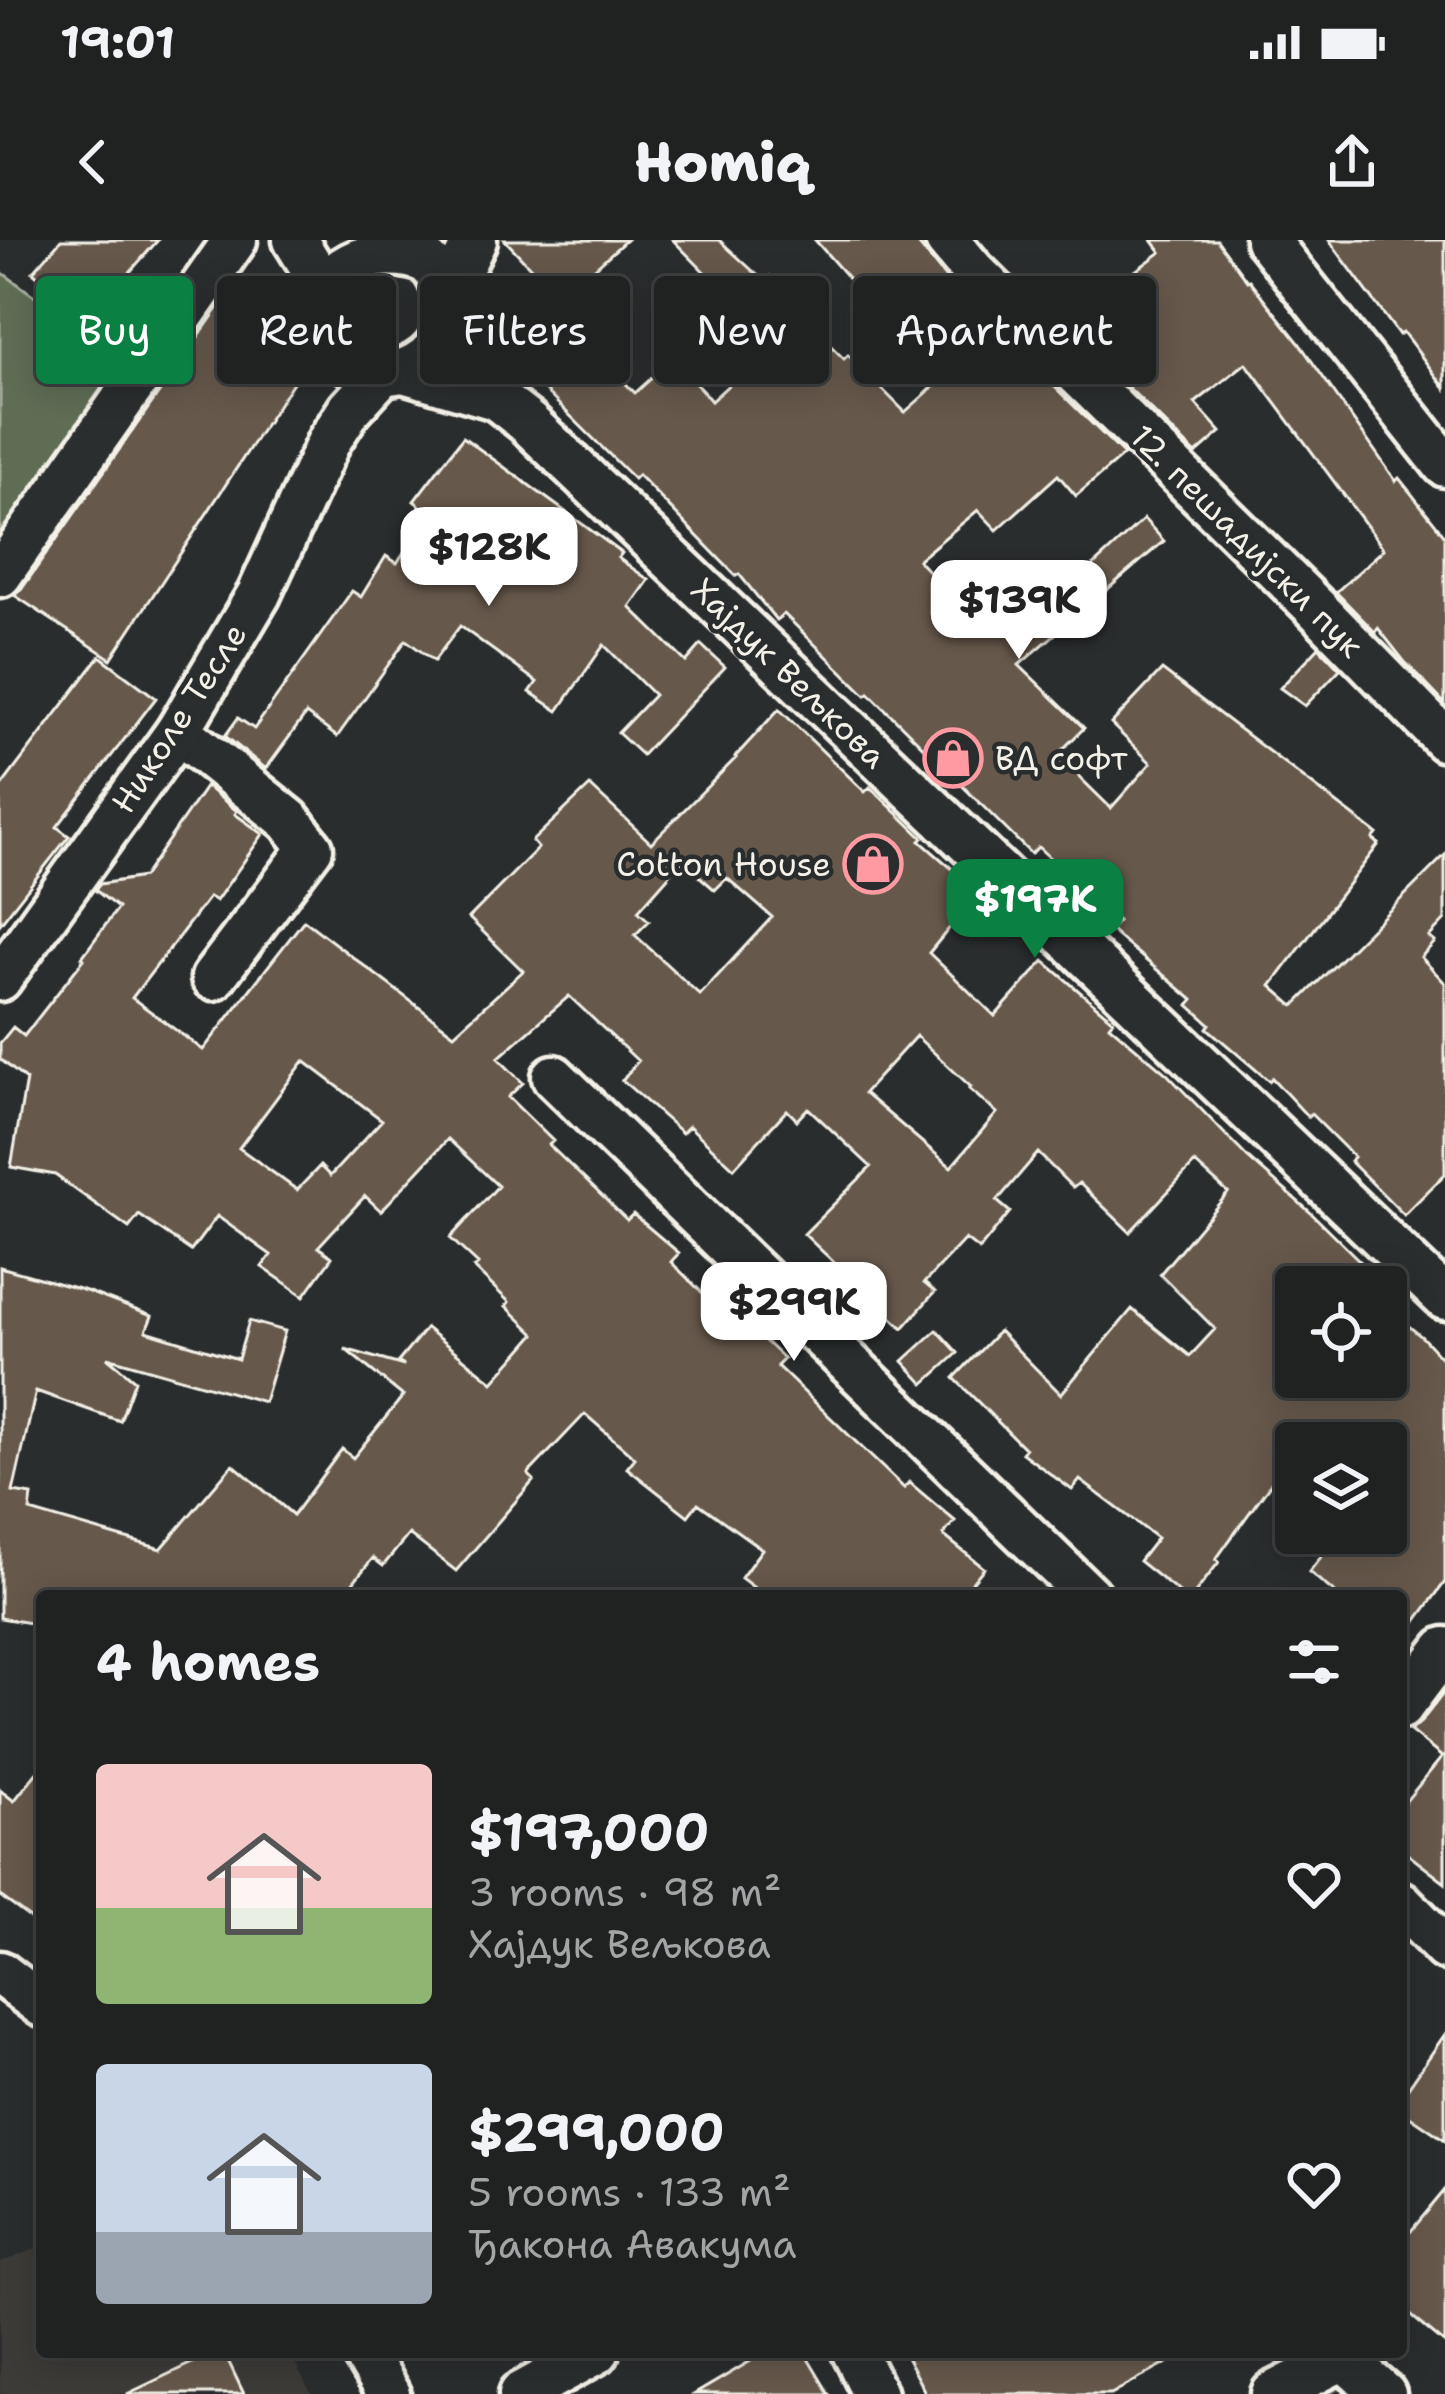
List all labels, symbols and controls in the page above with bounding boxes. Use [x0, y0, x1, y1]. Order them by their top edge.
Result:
text: 19:01 [60, 12, 175, 72]
text: Homiq [634, 126, 811, 198]
icon: back [60, 129, 126, 195]
icon: share [1319, 129, 1385, 195]
chip: Buy [36, 276, 193, 384]
chip: Rent [217, 276, 396, 384]
chip: Filters [420, 276, 630, 384]
chip: New [654, 276, 829, 384]
chip: Apartment [853, 276, 1156, 384]
street label: 12. пешадијски пук [1121, 415, 1373, 667]
pin: $128K [405, 507, 573, 609]
text: $128K [428, 520, 550, 572]
pin: $139K [935, 560, 1103, 662]
street label: Хајдук Вељкова [681, 568, 897, 778]
text: $139K [958, 573, 1080, 625]
street label: Николе Тесле [101, 614, 257, 822]
shop icon: ВД софт [922, 727, 984, 789]
place label: ВД софт [995, 736, 1128, 781]
shop icon: Cotton House [842, 833, 904, 895]
place label: Cotton House [616, 842, 831, 887]
pin: $197K [951, 859, 1119, 961]
text: $197K [973, 872, 1097, 924]
pin: $299K [710, 1262, 878, 1364]
map controls [1275, 1266, 1407, 1554]
button: locate [1275, 1266, 1407, 1398]
text: $299K [728, 1275, 860, 1327]
button: layers [1275, 1422, 1407, 1554]
text: 4 homes [96, 1628, 320, 1696]
icon: filters [1281, 1629, 1347, 1695]
text: $197,000 [468, 1798, 709, 1866]
icon: home [192, 1812, 336, 1956]
icon: heart [1281, 1851, 1347, 1917]
text: 3 rooms · 98 m² [468, 1866, 781, 1918]
text: Хајдук Вељкова [468, 1918, 771, 1970]
text: $299,000 [468, 2098, 725, 2166]
icon: home [192, 2112, 336, 2256]
icon: heart [1281, 2151, 1347, 2217]
text: 5 rooms · 133 m² [468, 2166, 791, 2218]
text: Ђакона Авакума [468, 2218, 797, 2270]

